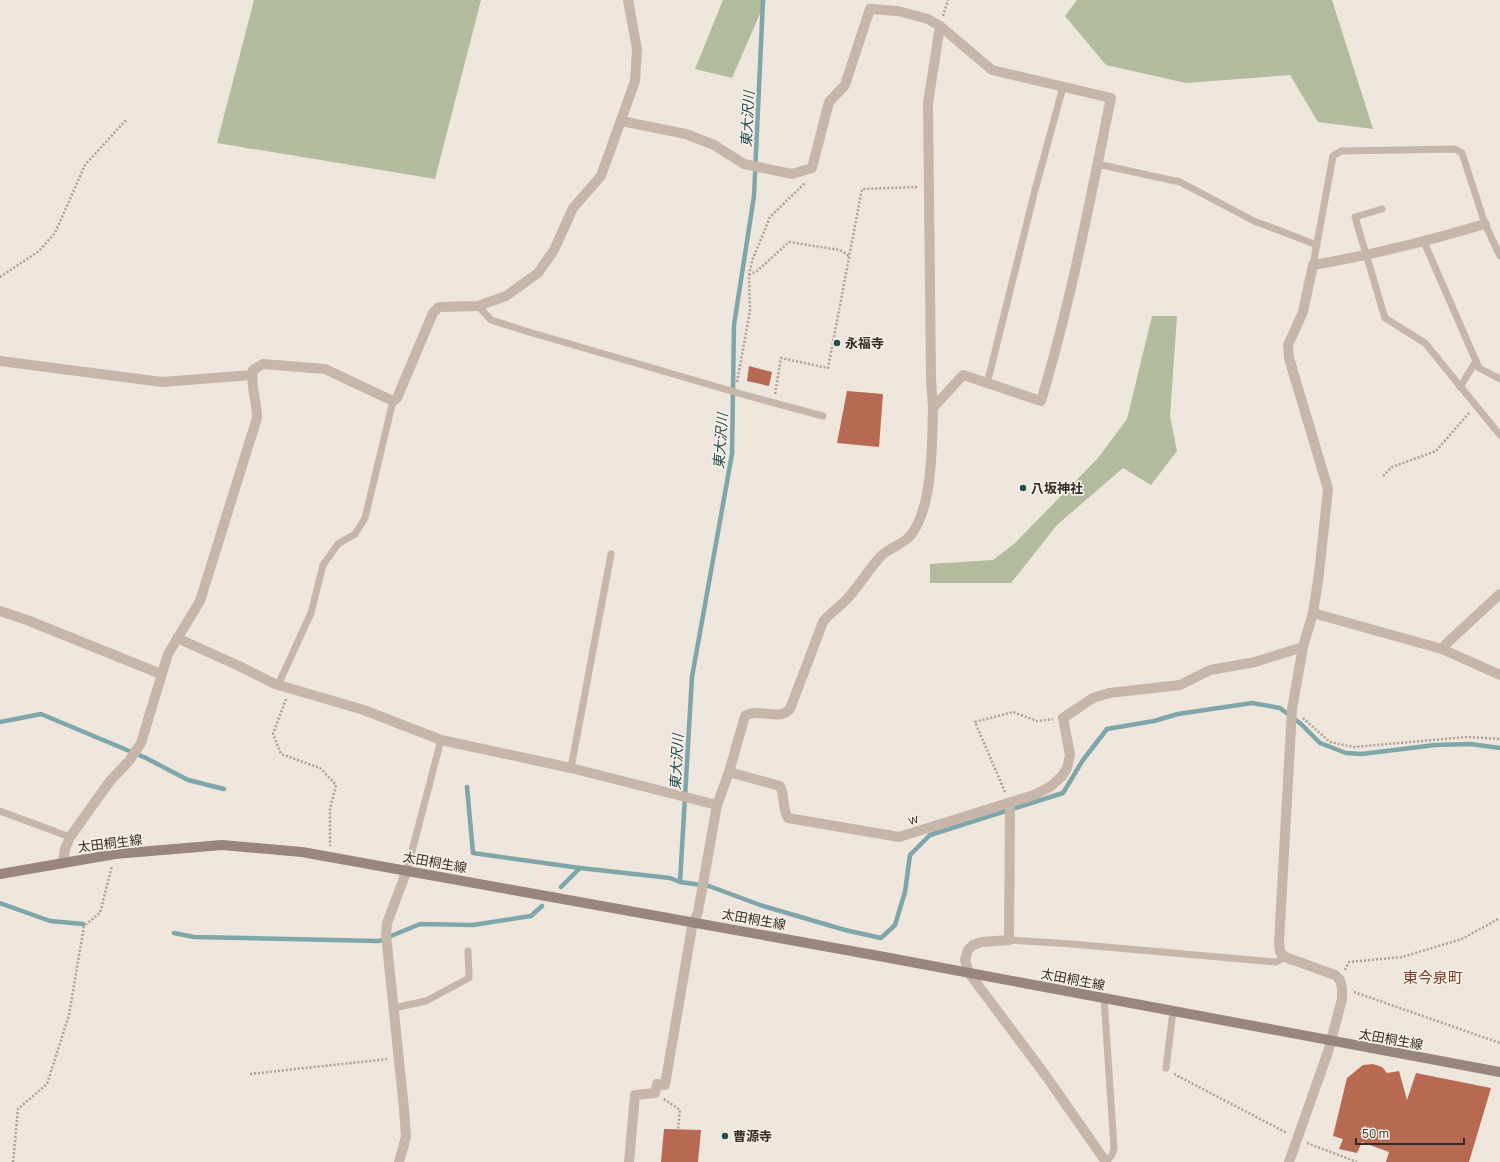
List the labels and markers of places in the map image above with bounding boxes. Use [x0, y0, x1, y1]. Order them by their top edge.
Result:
place label: 永福寺 [845, 334, 884, 352]
marker: 永福寺 [832, 338, 842, 348]
place label: 八坂神社 [1031, 479, 1083, 497]
marker: 八坂神社 [1018, 483, 1028, 493]
place label: 曹源寺 [733, 1127, 772, 1145]
marker: 曹源寺 [720, 1131, 730, 1141]

